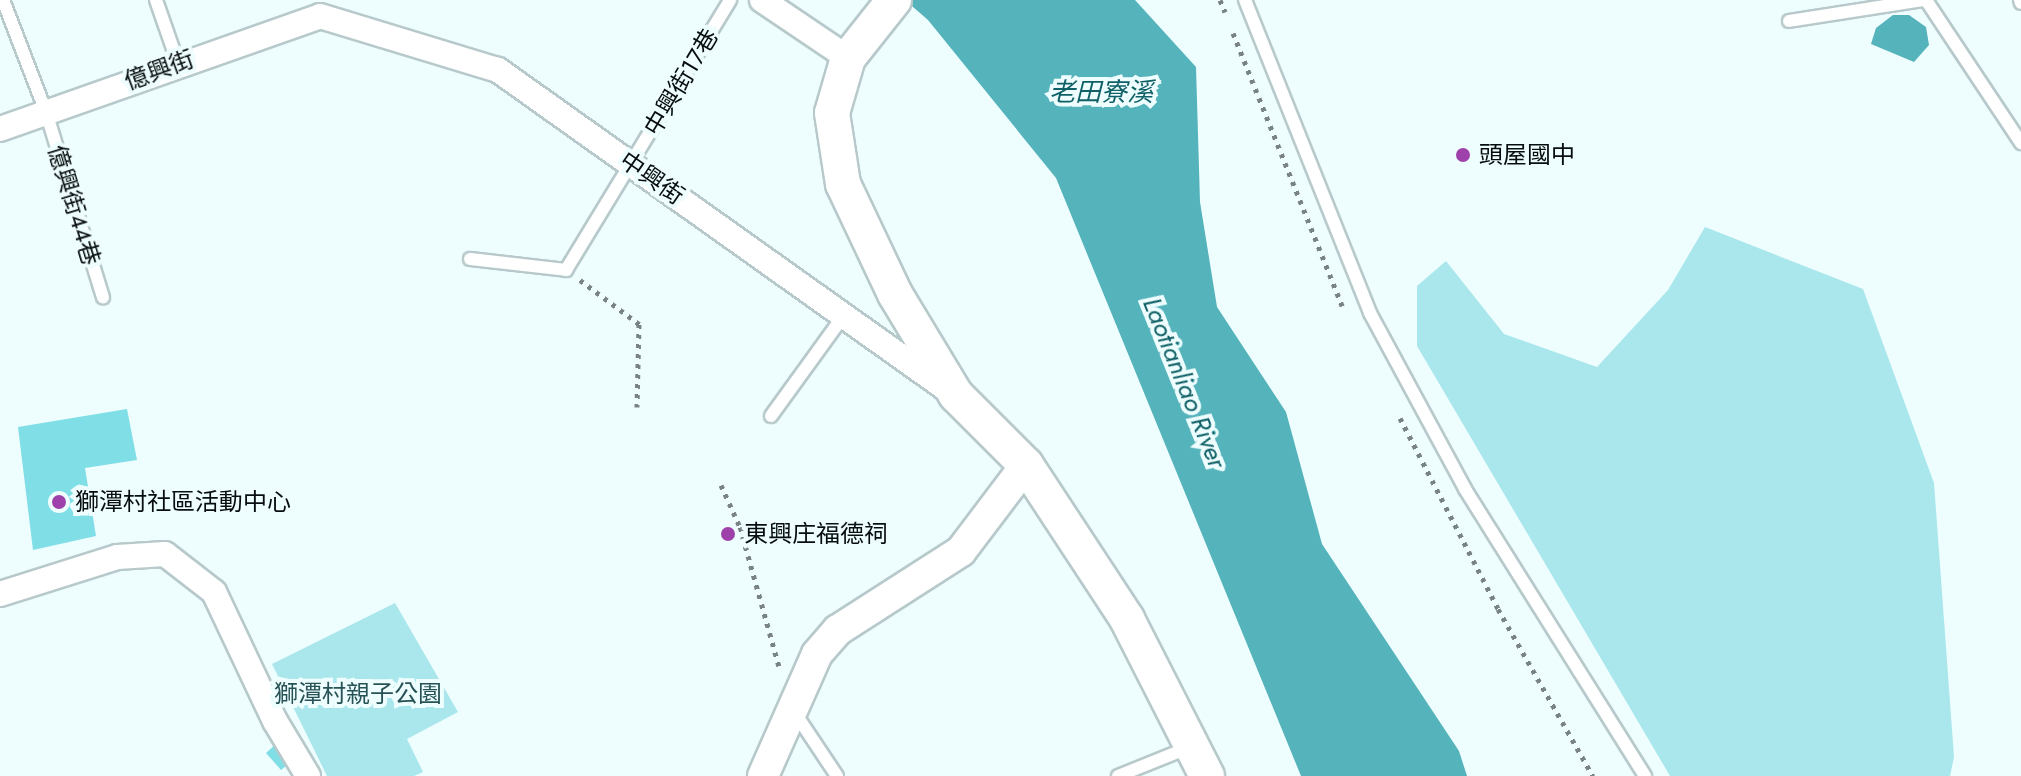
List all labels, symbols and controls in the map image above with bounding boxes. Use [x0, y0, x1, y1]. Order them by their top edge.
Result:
street label: 中興街17巷 [638, 23, 724, 141]
street label: 億興街 [120, 44, 198, 96]
water label: 老田寮溪 [1049, 77, 1153, 109]
place label: 頭屋國中 [1479, 141, 1575, 169]
street label: 億興街44巷 [42, 142, 106, 268]
street label: 中興街 [614, 146, 690, 210]
marker: 頭屋國中 [1454, 146, 1472, 164]
water label: Laotianliao River [1136, 293, 1232, 473]
place label: 獅潭村社區活動中心 [75, 488, 291, 516]
marker: 獅潭村社區活動中心 [50, 493, 68, 511]
place label: 東興庄福德祠 [744, 520, 888, 548]
marker: 東興庄福德祠 [719, 525, 737, 543]
park label: 獅潭村親子公園 [274, 680, 442, 708]

